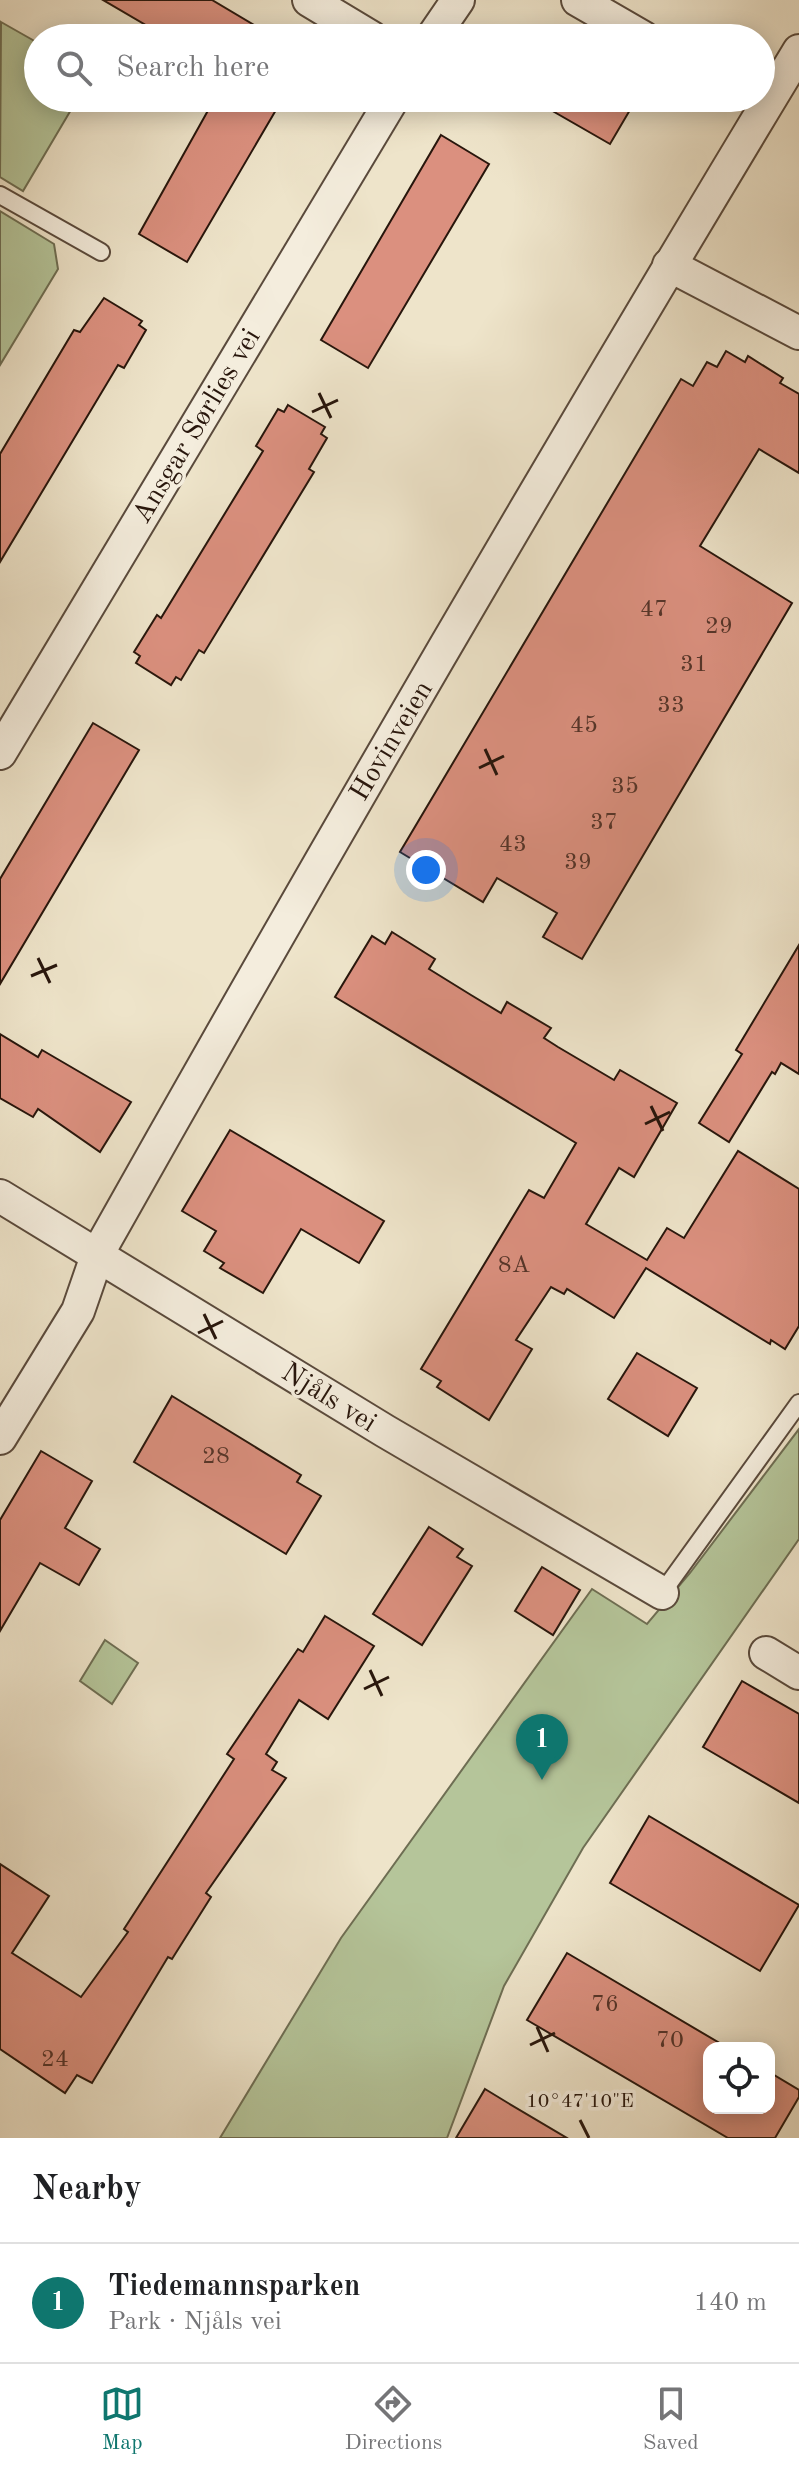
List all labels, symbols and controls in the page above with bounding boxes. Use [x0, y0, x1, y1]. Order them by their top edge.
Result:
search box [24, 24, 775, 112]
icon: search [52, 46, 96, 90]
text: Search here [116, 53, 270, 83]
street label: Ansgar Sørlies vei [129, 324, 267, 529]
house number: 47 [640, 598, 668, 622]
house number: 29 [705, 615, 733, 639]
house number: 31 [680, 653, 708, 677]
street label: Hovinveien [346, 677, 439, 806]
house number: 33 [657, 694, 685, 718]
house number: 45 [570, 714, 598, 738]
house number: 35 [611, 775, 639, 799]
house number: 37 [590, 811, 618, 835]
house number: 43 [499, 833, 527, 857]
your location [406, 850, 446, 890]
house number: 39 [564, 851, 592, 875]
house number: 8A [498, 1254, 530, 1278]
street label: Njåls vei [276, 1359, 381, 1438]
house number: 28 [202, 1445, 230, 1469]
pin: 1 [516, 1714, 568, 1780]
house number: 76 [591, 1993, 619, 2017]
house number: 70 [656, 2029, 684, 2053]
map controls [703, 2042, 775, 2114]
button: locate [703, 2042, 775, 2114]
house number: 24 [41, 2048, 69, 2072]
text: 10°47'10"E [526, 2092, 634, 2112]
text: Nearby [32, 2173, 142, 2207]
text: Tiedemannsparken [108, 2272, 361, 2302]
text: 1 [50, 2290, 66, 2316]
text: 140 m [694, 2290, 767, 2316]
text: Park · Njåls vei [108, 2309, 282, 2335]
tab: Map [100, 2382, 144, 2457]
tab: Directions [345, 2382, 442, 2457]
tab: Saved [643, 2382, 699, 2457]

